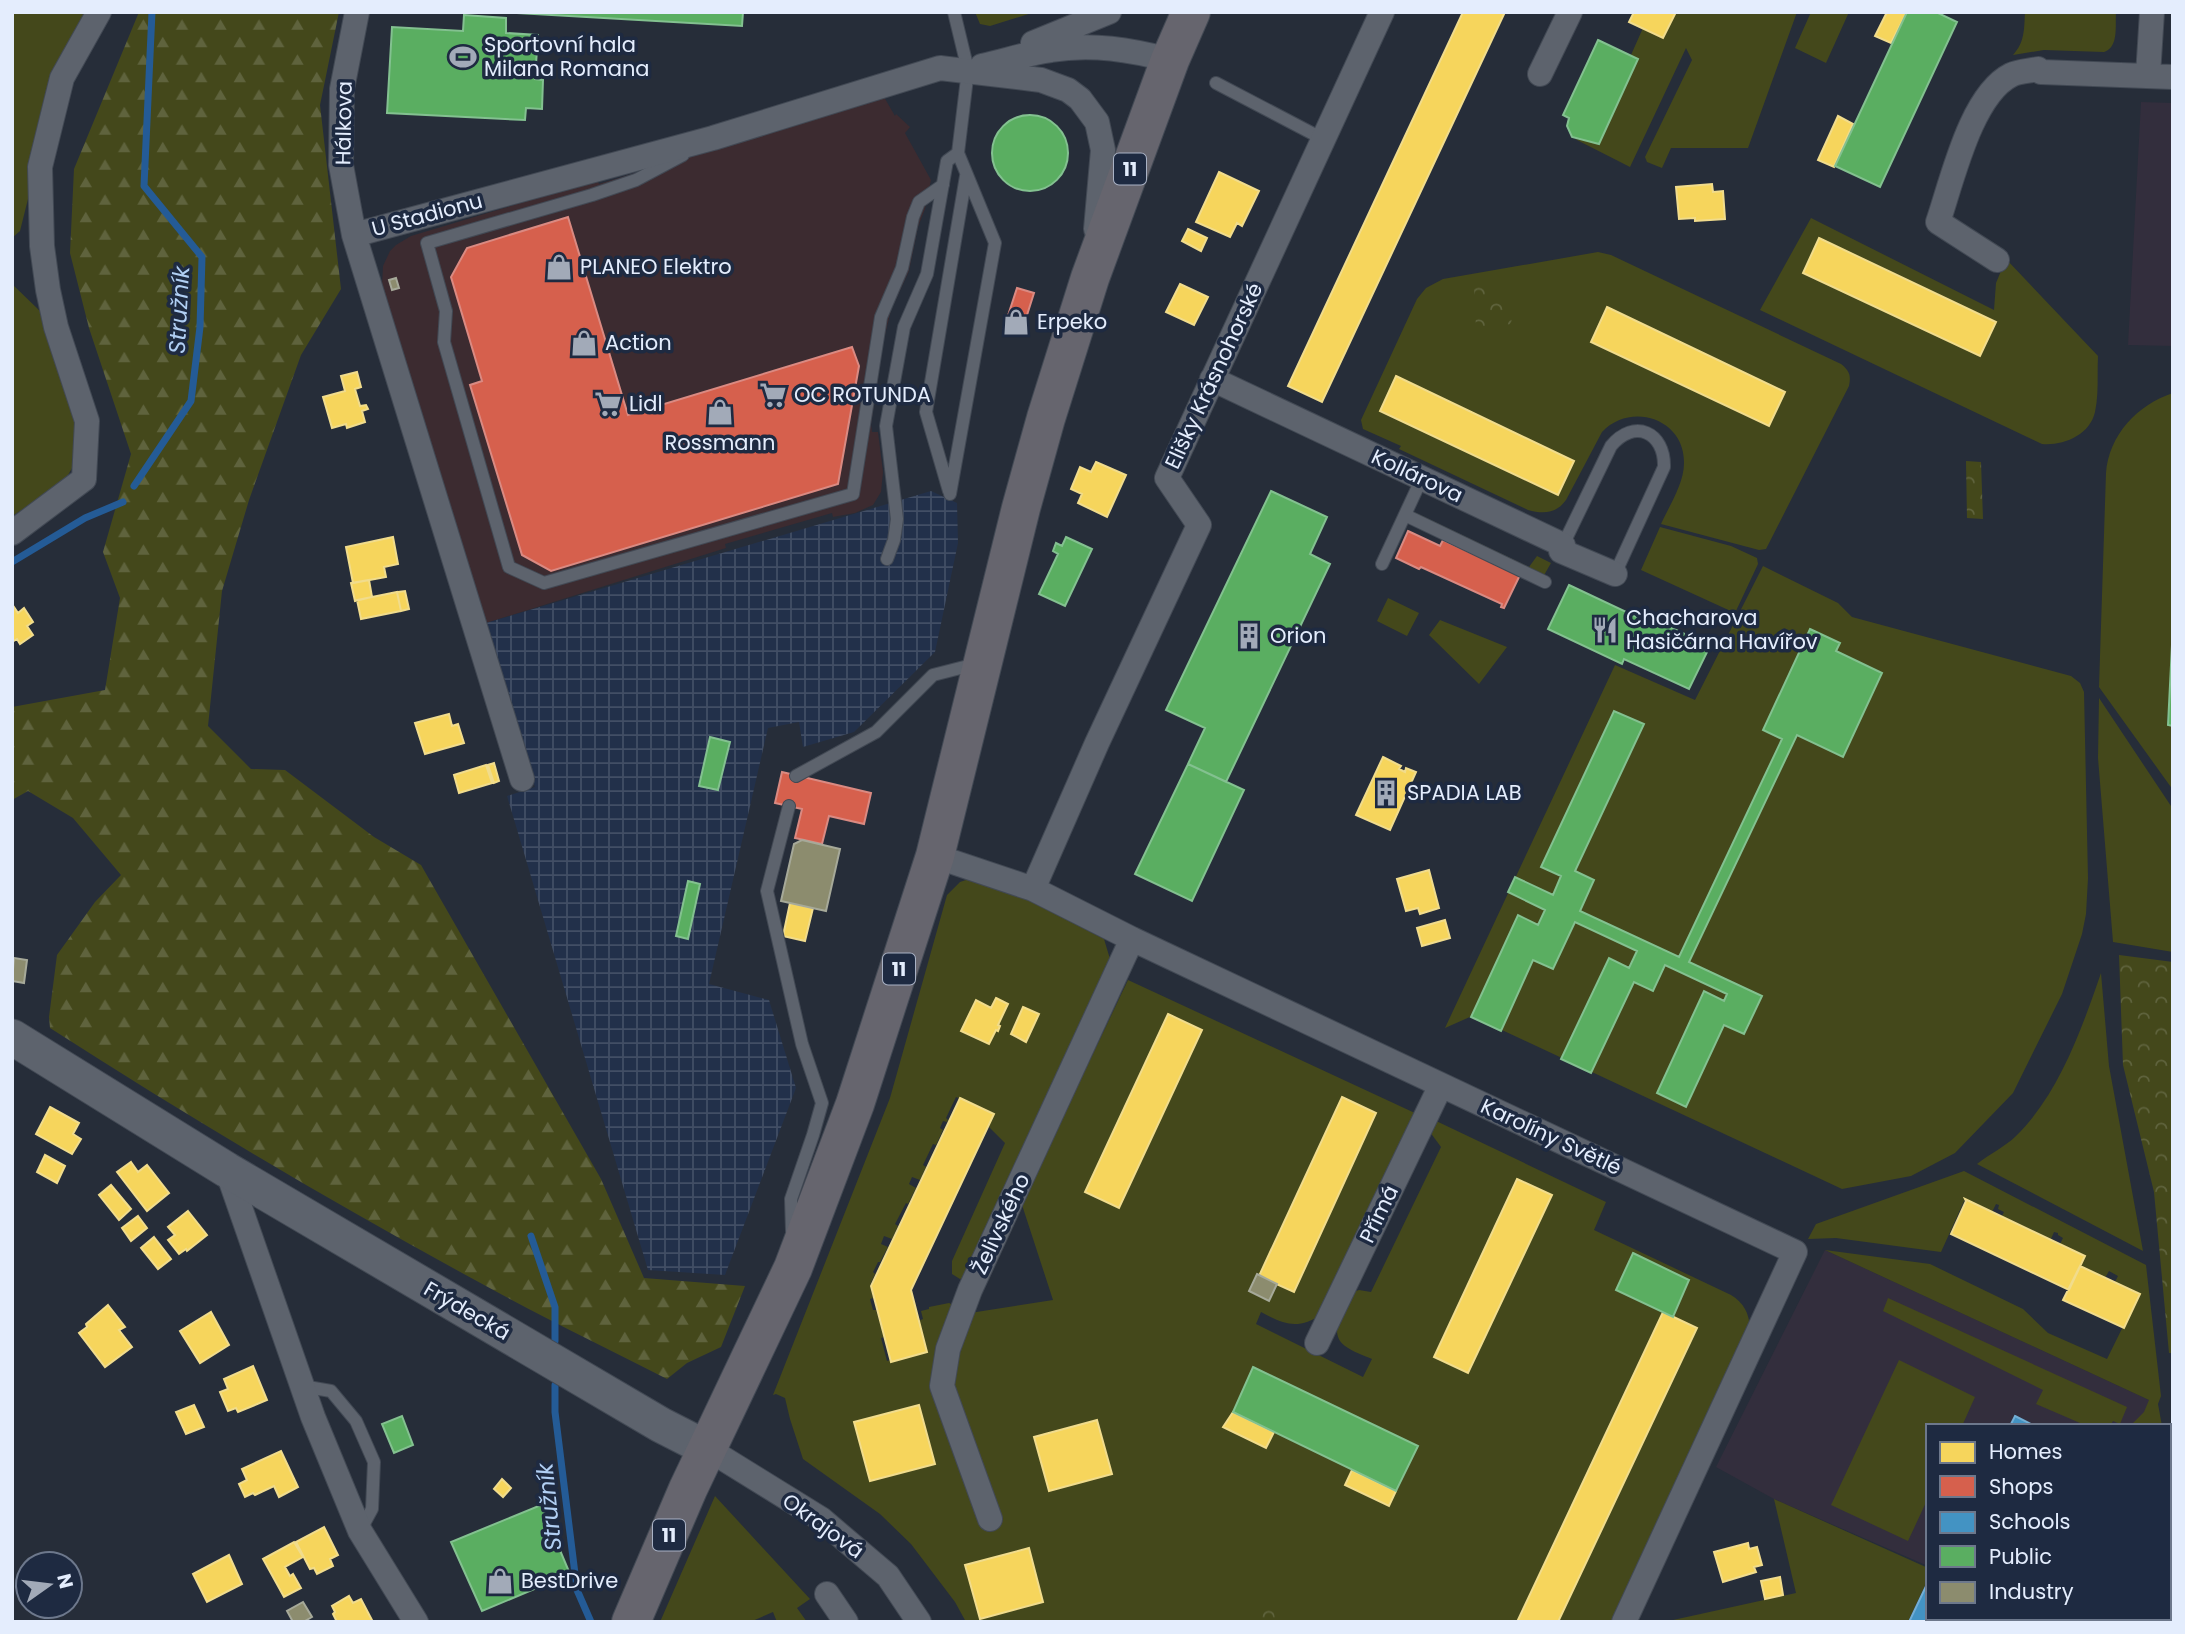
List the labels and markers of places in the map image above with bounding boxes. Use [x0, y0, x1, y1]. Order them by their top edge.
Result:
place label: Sportovní hala Milana Romana [484, 30, 650, 83]
sports icon: Sportovní hala Milana Romana [448, 42, 478, 72]
shop icon: PLANEO Elektro [544, 252, 574, 282]
place label: PLANEO Elektro [580, 252, 732, 281]
shop icon: Erpeko [1001, 307, 1031, 337]
place label: Erpeko [1037, 307, 1107, 336]
shop icon: Action [569, 328, 599, 358]
place label: Action [605, 328, 672, 357]
supermarket icon: OC ROTUNDA [758, 380, 788, 410]
place label: OC ROTUNDA [794, 380, 931, 409]
supermarket icon: Lidl [593, 389, 623, 419]
place label: Lidl [629, 389, 663, 418]
shop icon: Rossmann [705, 397, 735, 427]
place label: Rossmann [665, 428, 775, 457]
place label: Chacharova Hasičárna Havířov [1626, 603, 1818, 656]
restaurant icon: Chacharova Hasičárna Havířov [1590, 615, 1620, 645]
building icon: Orion [1234, 621, 1264, 651]
place label: Orion [1270, 621, 1326, 650]
building icon: SPADIA LAB [1371, 778, 1401, 808]
place label: SPADIA LAB [1407, 778, 1522, 807]
shop icon: BestDrive [485, 1566, 515, 1596]
place label: BestDrive [521, 1566, 618, 1595]

